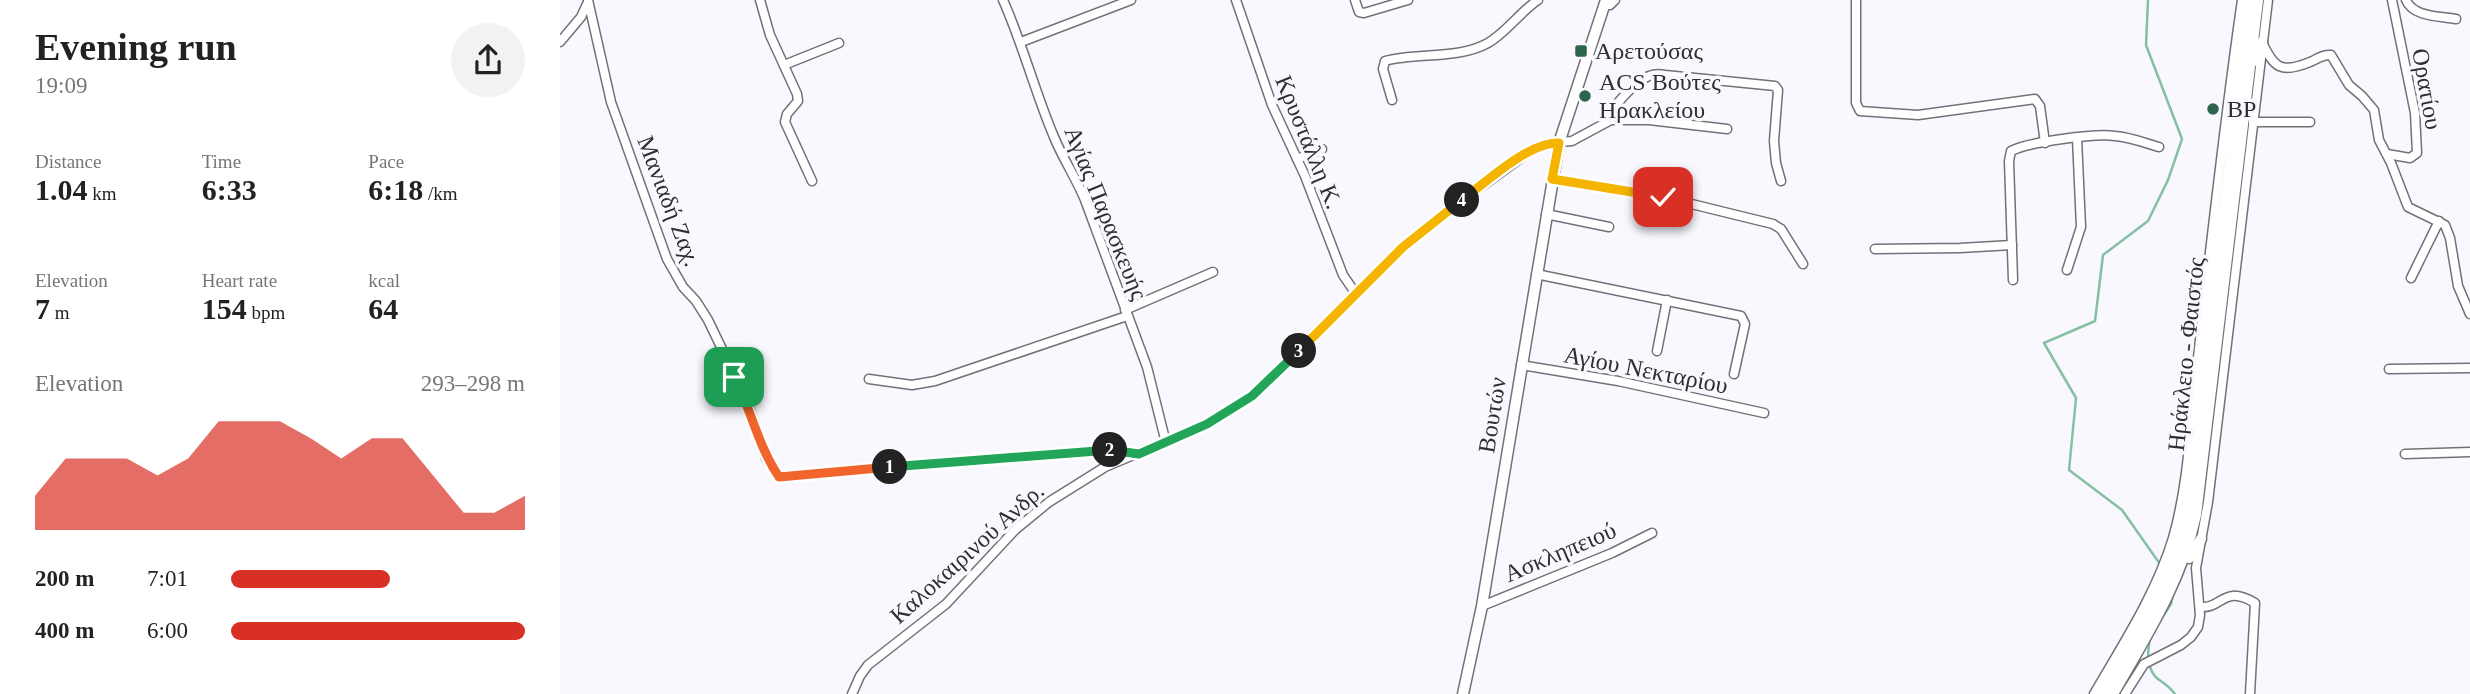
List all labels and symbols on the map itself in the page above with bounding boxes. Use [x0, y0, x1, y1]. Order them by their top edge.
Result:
place label: Αρετούσας [1595, 38, 1703, 64]
marker: Αρετούσας [1573, 43, 1589, 59]
street label: Ορατίου [2407, 46, 2447, 132]
place label: ACS Βούτες Ηρακλείου [1599, 69, 1721, 123]
street label: Κρυστάλλη Κ. [1270, 72, 1348, 212]
marker: ACS Βούτες Ηρακλείου [1577, 88, 1593, 104]
place label: BP [2227, 96, 2256, 122]
marker: BP [2205, 101, 2221, 117]
street label: Αγίας Παρασκευής [1059, 123, 1153, 304]
street label: Μανιαδή Ζαχ. [632, 132, 706, 270]
pin [1633, 167, 1693, 227]
pin: 4 [1444, 182, 1480, 218]
street label: Ηράκλειο - Φαιστός [2163, 255, 2209, 452]
pin: 3 [1282, 334, 1316, 368]
street label: Αγίου Νεκταρίου [1562, 341, 1730, 399]
pin [704, 347, 764, 407]
street label: Βουτών [1473, 375, 1511, 455]
pin: 2 [1092, 433, 1128, 468]
pin: 1 [872, 449, 908, 484]
street label: Καλοκαιρινού Ανδρ. [885, 477, 1049, 629]
street label: Ασκληπειού [1500, 517, 1620, 587]

